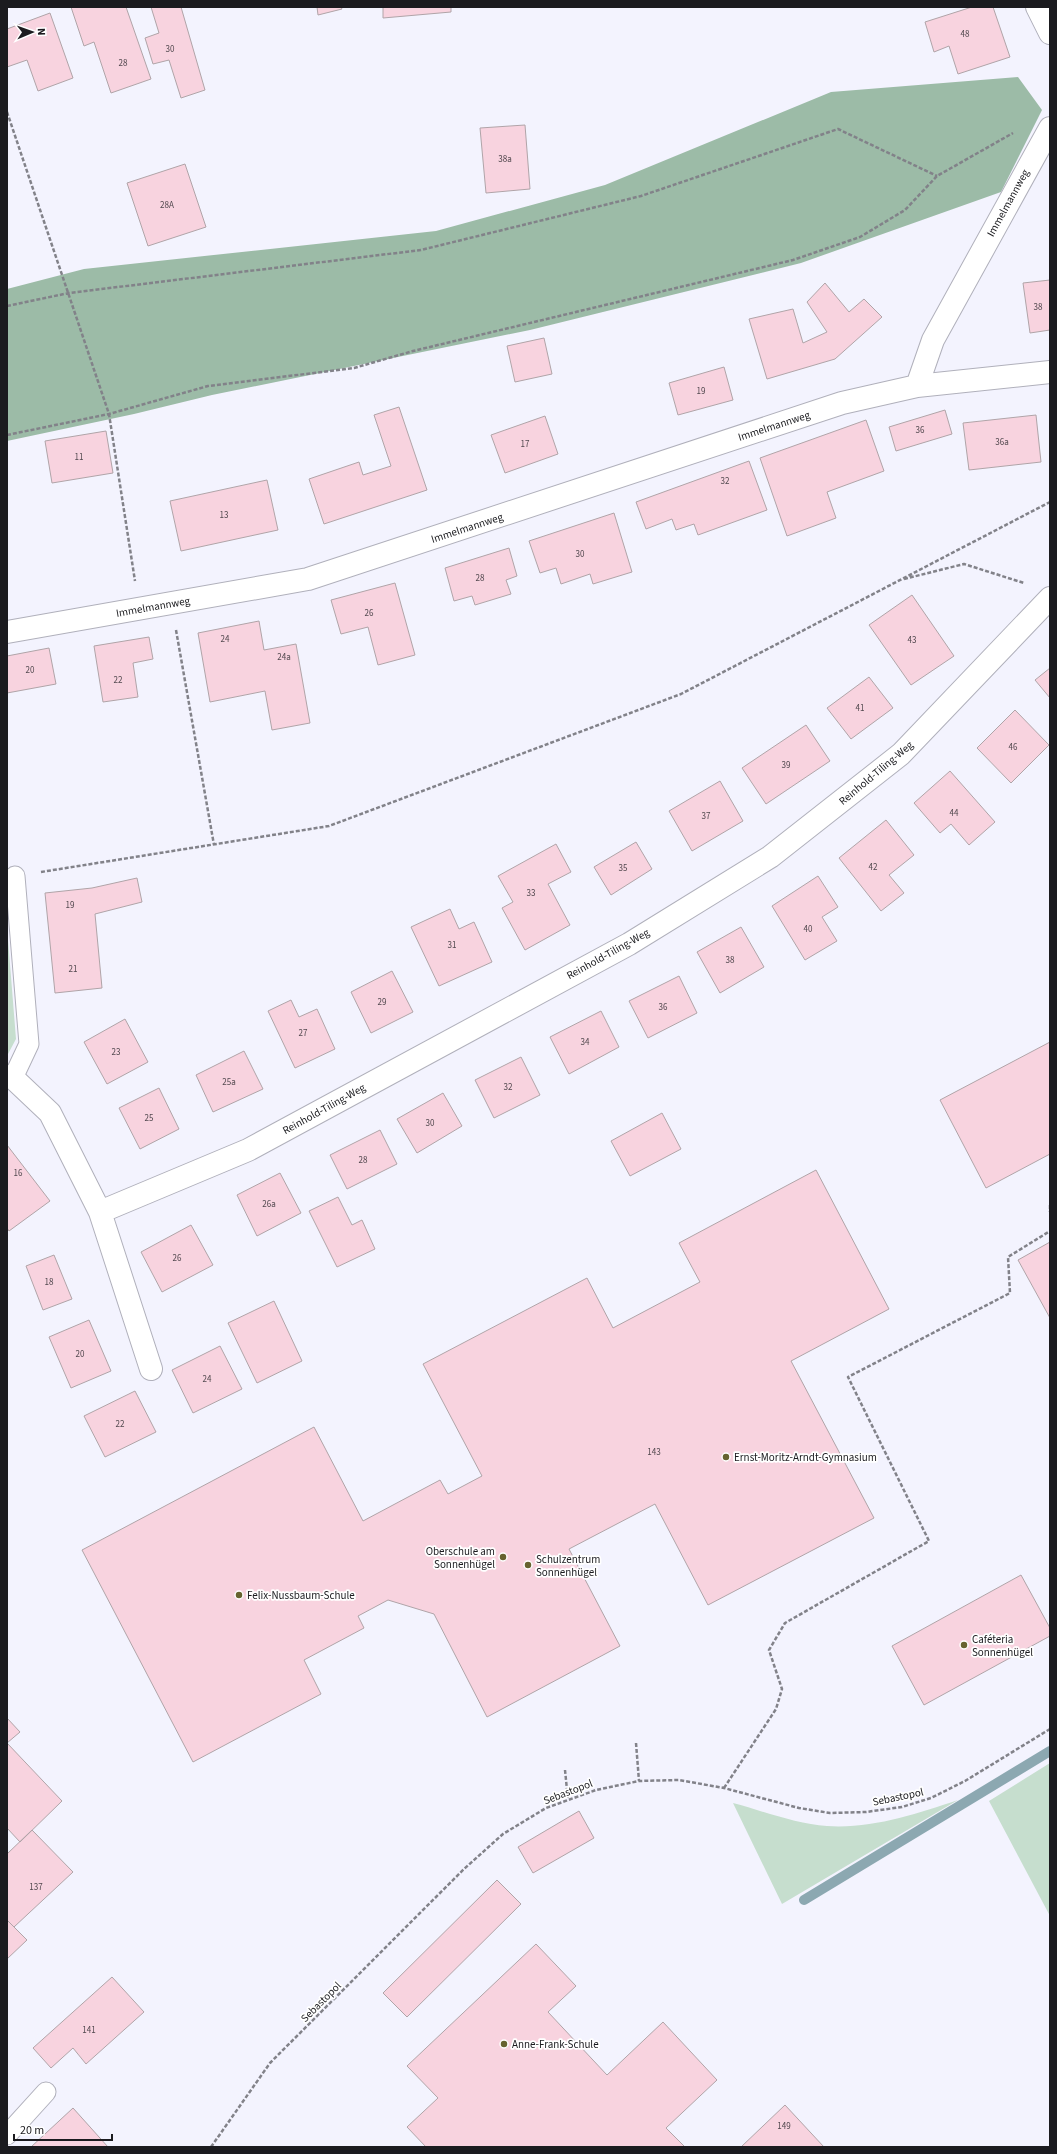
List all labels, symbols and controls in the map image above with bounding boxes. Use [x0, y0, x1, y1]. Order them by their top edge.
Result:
north arrow [12, 12, 52, 52]
text: N [34, 28, 49, 36]
house number: 48 [961, 28, 970, 41]
house number: 30 [166, 43, 175, 56]
house number: 28 [119, 57, 128, 70]
house number: 38a [498, 153, 512, 166]
street label: Immelmannweg [983, 166, 1033, 239]
house number: 28A [160, 199, 174, 212]
house number: 38 [1034, 301, 1043, 314]
house number: 19 [697, 385, 706, 398]
street label: Immelmannweg [736, 407, 812, 445]
house number: 36 [916, 424, 925, 437]
house number: 36a [995, 436, 1009, 449]
house number: 17 [521, 438, 530, 451]
house number: 11 [75, 451, 83, 464]
house number: 32 [721, 475, 730, 488]
house number: 13 [220, 509, 229, 522]
street label: Immelmannweg [429, 509, 505, 547]
house number: 30 [576, 548, 585, 561]
house number: 28 [476, 572, 485, 585]
street label: Immelmannweg [115, 593, 192, 621]
house number: 26 [365, 607, 374, 620]
house number: 24 [221, 633, 230, 646]
house number: 43 [908, 634, 917, 647]
house number: 24a [277, 651, 291, 664]
house number: 20 [26, 664, 35, 677]
house number: 22 [114, 674, 123, 687]
house number: 41 [856, 702, 864, 715]
street label: Reinhold-Tiling-Weg [836, 737, 917, 809]
house number: 46 [1009, 741, 1018, 754]
house number: 39 [782, 759, 791, 772]
house number: 44 [950, 807, 959, 820]
house number: 37 [702, 810, 711, 823]
house number: 42 [869, 861, 878, 874]
house number: 35 [619, 862, 628, 875]
house number: 33 [527, 887, 536, 900]
house number: 19 [66, 899, 75, 912]
house number: 40 [804, 923, 813, 936]
street label: Reinhold-Tiling-Weg [564, 925, 653, 983]
house number: 31 [448, 939, 456, 952]
house number: 38 [726, 954, 735, 967]
house number: 21 [69, 963, 77, 976]
house number: 29 [378, 996, 387, 1009]
house number: 36 [659, 1001, 668, 1014]
house number: 27 [299, 1027, 308, 1040]
house number: 34 [581, 1036, 590, 1049]
house number: 23 [112, 1046, 121, 1059]
house number: 25a [222, 1076, 236, 1089]
street label: Reinhold-Tiling-Weg [280, 1080, 369, 1138]
house number: 32 [504, 1081, 513, 1094]
house number: 25 [145, 1112, 154, 1125]
house number: 30 [426, 1117, 435, 1130]
house number: 28 [359, 1154, 368, 1167]
house number: 16 [14, 1167, 23, 1180]
house number: 26a [262, 1198, 276, 1211]
house number: 26 [173, 1252, 182, 1265]
house number: 18 [45, 1276, 54, 1289]
house number: 20 [76, 1348, 85, 1361]
house number: 24 [203, 1373, 212, 1386]
house number: 22 [116, 1418, 125, 1431]
house number: 143 [647, 1446, 661, 1459]
place label: Ernst-Moritz-Arndt-Gymnasium [734, 1450, 877, 1465]
marker: Ernst-Moritz-Arndt-Gymnasium [721, 1452, 731, 1462]
place label: Oberschule am Sonnenhügel [426, 1544, 495, 1572]
marker: Oberschule am Sonnenhügel [498, 1552, 508, 1562]
place label: Schulzentrum Sonnenhügel [536, 1552, 600, 1580]
marker: Schulzentrum Sonnenhügel [523, 1560, 533, 1570]
place label: Felix-Nussbaum-Schule [247, 1588, 355, 1603]
marker: Felix-Nussbaum-Schule [234, 1590, 244, 1600]
place label: Caféteria Sonnenhügel [972, 1632, 1033, 1660]
marker: Caféteria Sonnenhügel [959, 1640, 969, 1650]
street label: Sebastopol [541, 1776, 595, 1808]
street label: Sebastopol [871, 1784, 925, 1810]
house number: 137 [29, 1881, 43, 1894]
street label: Sebastopol [297, 1978, 345, 2026]
house number: 141 [82, 2024, 96, 2037]
place label: Anne-Frank-Schule [512, 2037, 599, 2052]
marker: Anne-Frank-Schule [499, 2039, 509, 2049]
scale bar [14, 2116, 112, 2142]
house number: 149 [777, 2120, 791, 2133]
text: 20 m [20, 2122, 44, 2139]

